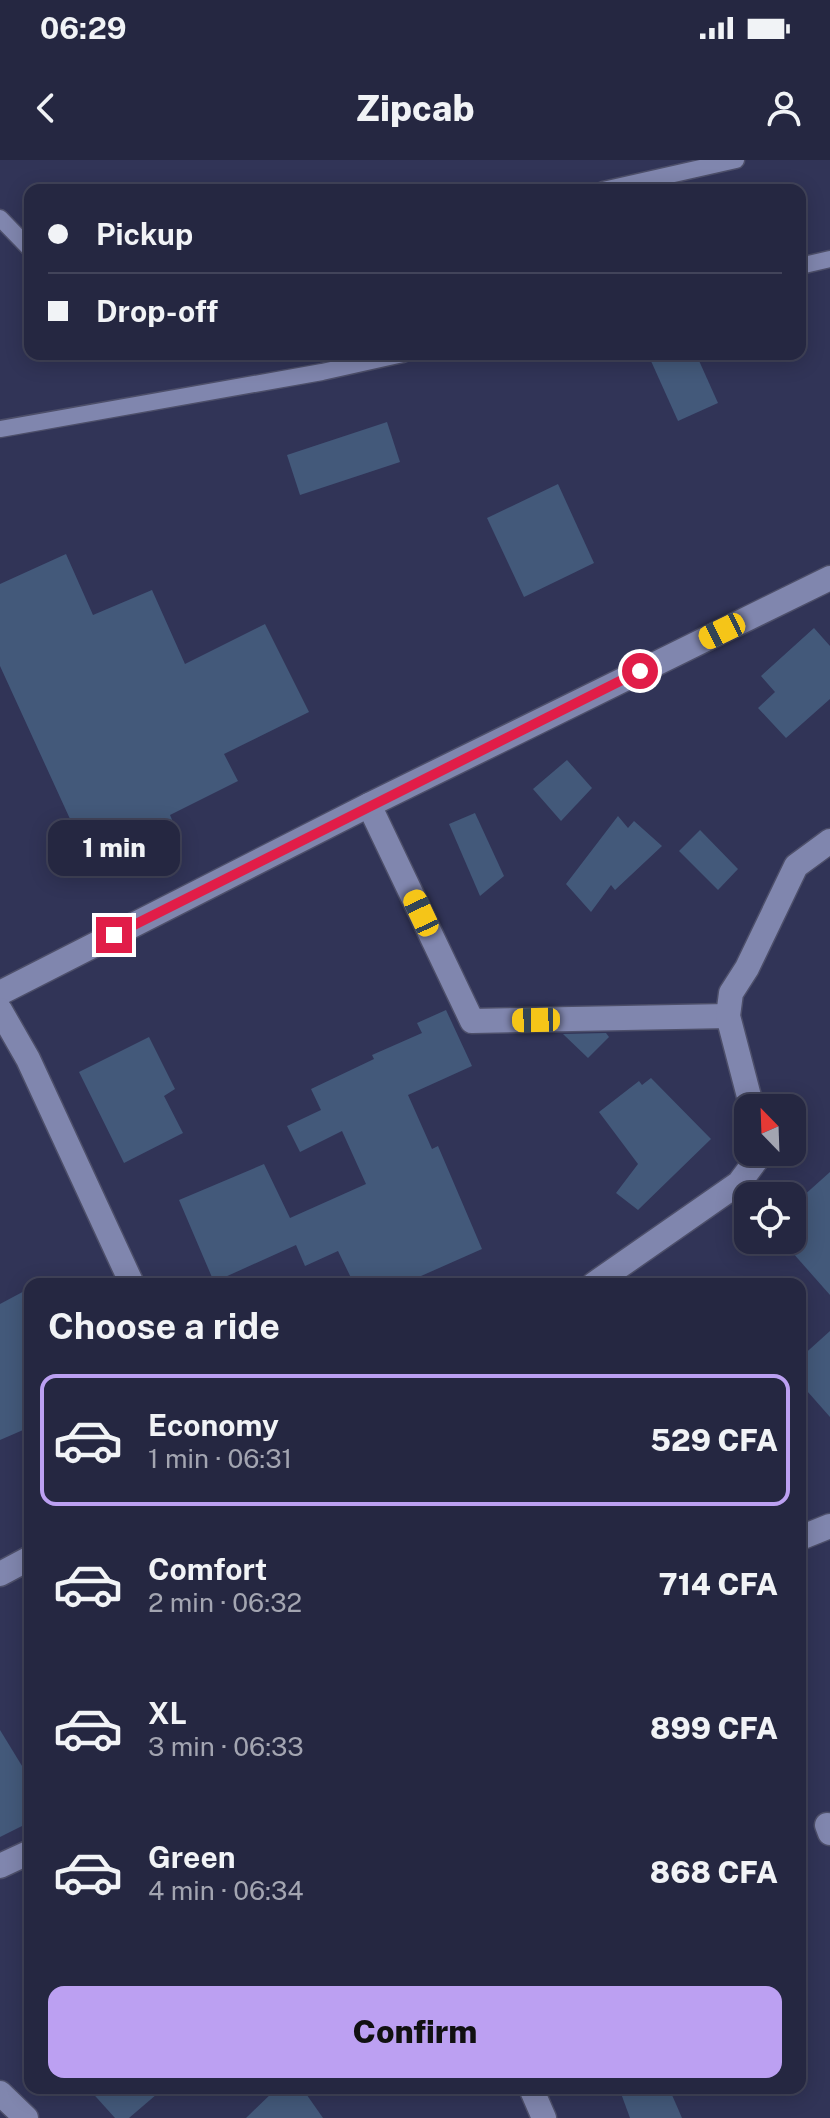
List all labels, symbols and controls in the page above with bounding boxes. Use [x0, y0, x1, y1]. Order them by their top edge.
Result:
text: 06:29 [40, 10, 127, 46]
icon: back [24, 86, 68, 130]
icon: person [762, 86, 806, 130]
text: Zipcab [356, 87, 474, 129]
text: Pickup [96, 216, 193, 252]
text: Drop-off [96, 293, 218, 329]
car [695, 610, 749, 652]
route start [622, 653, 658, 689]
callout: 1 min [48, 819, 180, 875]
text: 1 min [82, 832, 146, 863]
car [400, 886, 442, 940]
route end [96, 917, 132, 953]
car [512, 1008, 560, 1032]
north arrow [734, 1094, 806, 1166]
map controls [734, 1094, 806, 1254]
button: locate [734, 1182, 806, 1254]
text: Choose a ride [48, 1305, 280, 1347]
icon: car [52, 1404, 124, 1476]
text: Economy [148, 1407, 279, 1443]
text: 529 CFA [650, 1422, 778, 1458]
text: 1 min · 06:31 [148, 1443, 292, 1474]
icon: car [52, 1548, 124, 1620]
text: Comfort [148, 1551, 267, 1587]
text: 714 CFA [658, 1566, 778, 1602]
text: 2 min · 06:32 [148, 1587, 302, 1618]
icon: car [52, 1692, 124, 1764]
text: XL [148, 1695, 187, 1731]
text: 899 CFA [650, 1710, 778, 1746]
text: 3 min · 06:33 [148, 1731, 304, 1762]
icon: car [52, 1836, 124, 1908]
text: Green [148, 1839, 235, 1875]
text: 868 CFA [650, 1854, 778, 1890]
text: 4 min · 06:34 [148, 1875, 304, 1906]
button: Confirm [48, 1986, 782, 2078]

